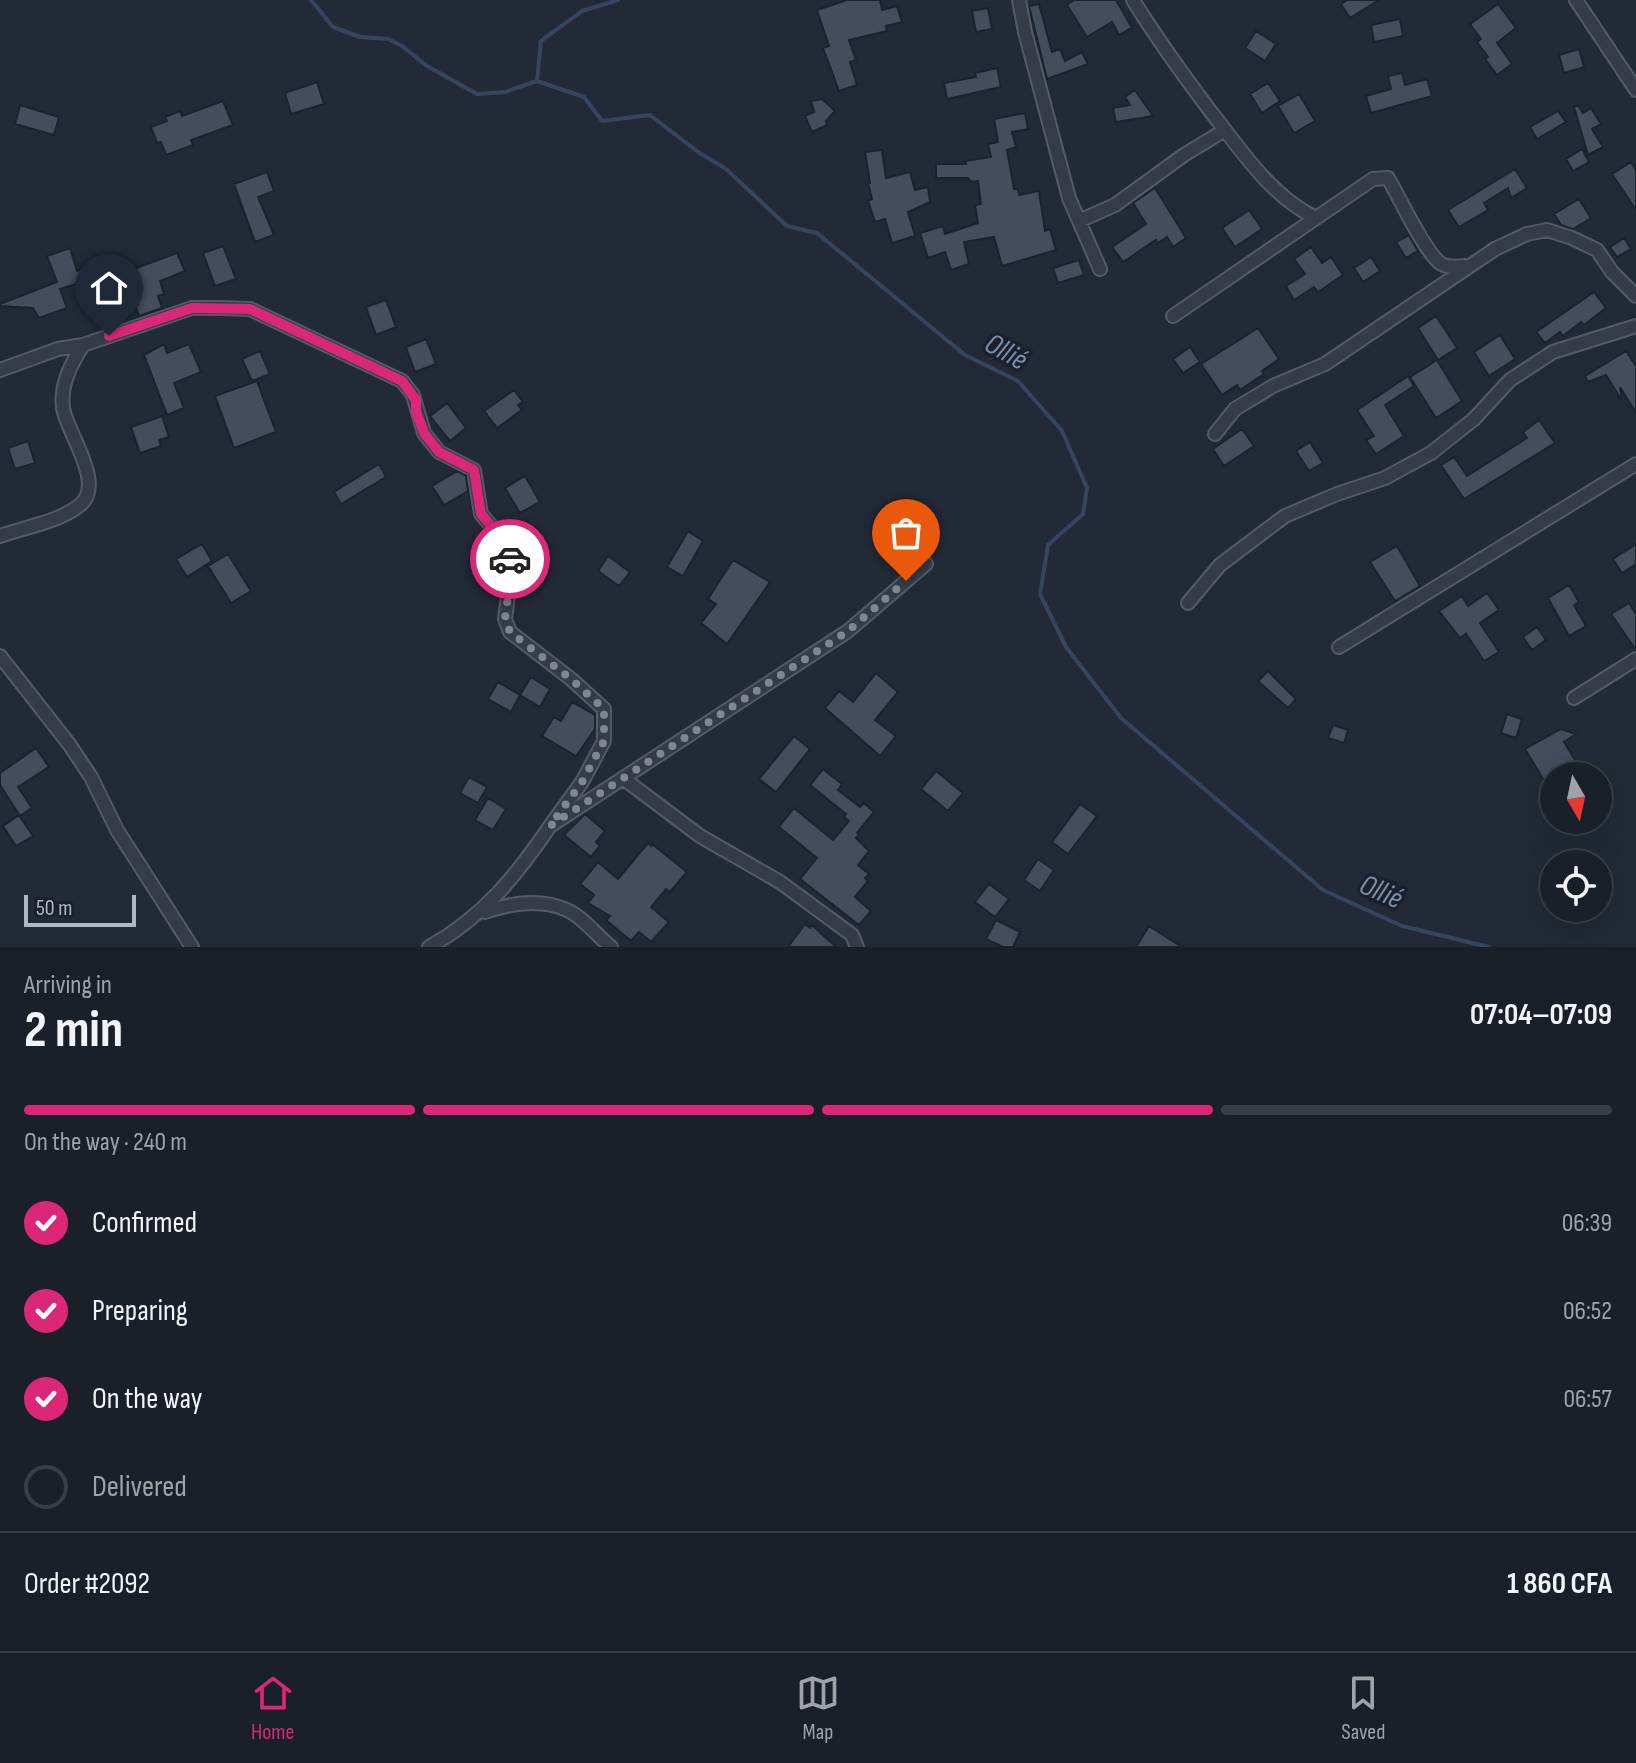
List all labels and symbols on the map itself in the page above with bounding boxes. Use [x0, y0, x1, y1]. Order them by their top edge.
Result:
pin [75, 254, 143, 336]
water label: Ollié [978, 326, 1034, 379]
pin [872, 499, 940, 581]
courier [470, 519, 550, 599]
north arrow [1540, 762, 1612, 834]
water label: Ollié [1354, 867, 1408, 917]
scale bar [24, 891, 136, 927]

